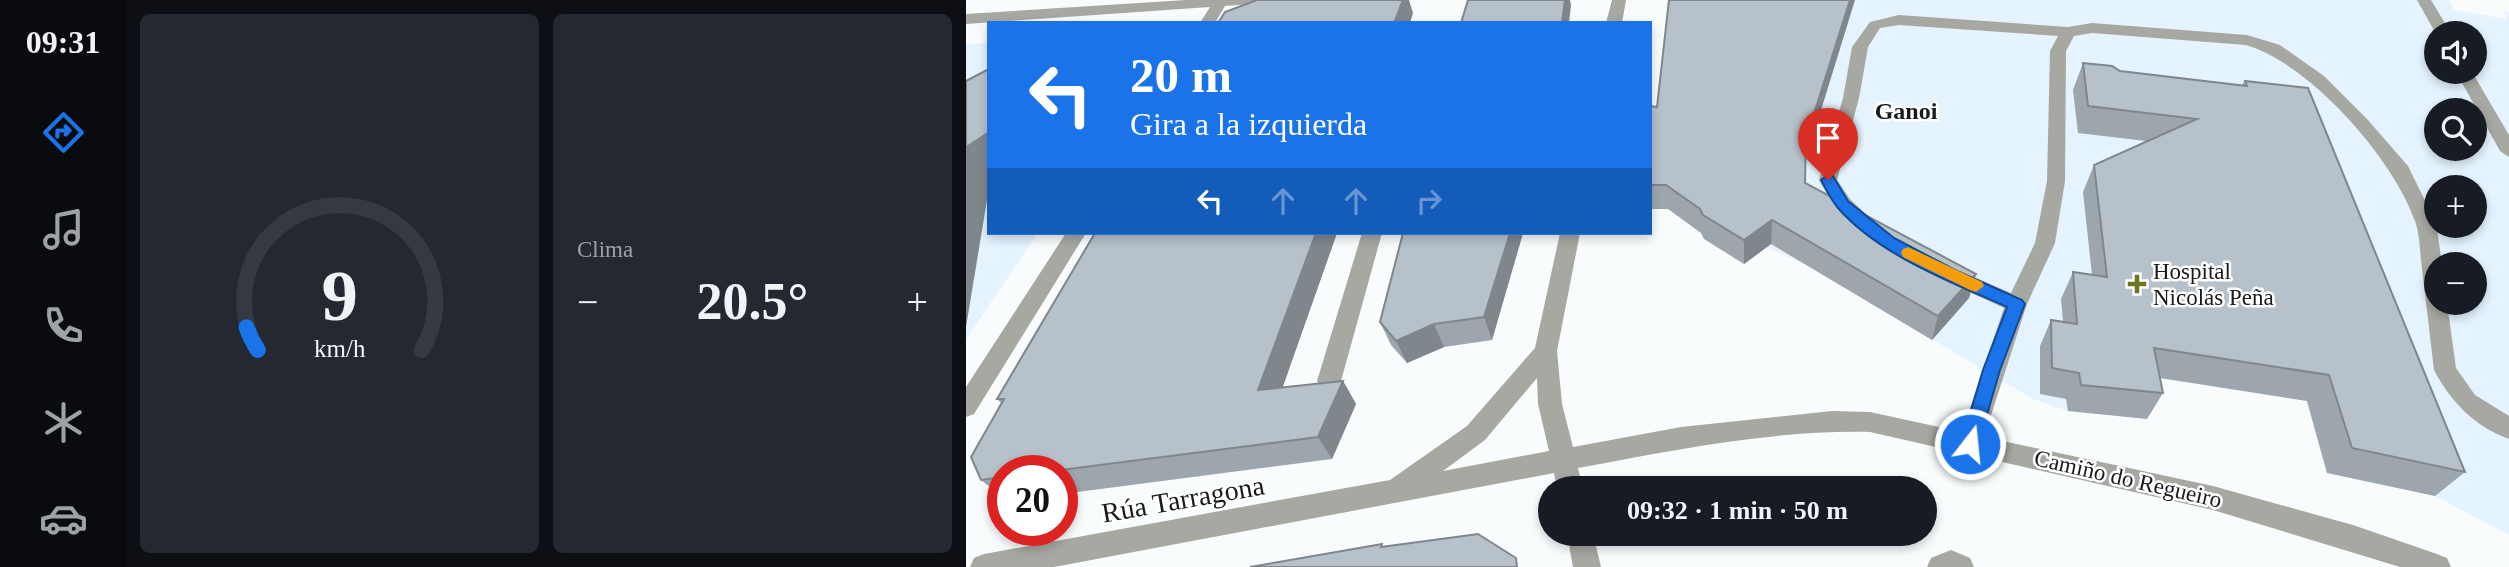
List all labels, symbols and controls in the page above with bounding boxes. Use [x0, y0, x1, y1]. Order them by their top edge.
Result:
map controls [2424, 21, 2487, 315]
button: sound [2424, 21, 2487, 84]
text: 09:31 [26, 24, 100, 60]
text: 20 m [1130, 48, 1232, 103]
icon: left [1015, 49, 1106, 140]
district label: Ganoi [1875, 98, 1938, 124]
button: search [2424, 98, 2487, 161]
text: Gira a la izquierda [1130, 106, 1367, 142]
icon: directions [39, 108, 88, 157]
pin [1798, 108, 1858, 180]
icon: arrive [1809, 119, 1847, 157]
button: + [2424, 175, 2487, 238]
icon: left [1191, 182, 1229, 220]
icon: ahead [1264, 182, 1302, 220]
icon: ahead [1337, 182, 1375, 220]
icon: right [1410, 182, 1448, 220]
icon: music [39, 205, 88, 254]
text: Clima [577, 237, 633, 262]
button: − [2424, 252, 2487, 315]
text: 9 [321, 255, 358, 336]
place label: Hospital Nicolás Peña [2153, 259, 2274, 310]
text: 20.5° [697, 273, 808, 330]
marker: Hospital Nicolás Peña [2127, 274, 2147, 294]
text: − [577, 281, 598, 323]
text: + [907, 281, 928, 323]
icon: phone [39, 301, 88, 350]
text: km/h [314, 334, 366, 361]
icon: climate [39, 398, 88, 447]
position arrow [1933, 407, 2007, 481]
street label: Camiño do Regueiro [2032, 445, 2224, 513]
speed limit sign: 20 [987, 455, 1078, 546]
street label: Rúa Tarragona [1099, 469, 1267, 529]
icon: car [39, 494, 88, 543]
text: 09:32 · 1 min · 50 m [1627, 496, 1848, 525]

